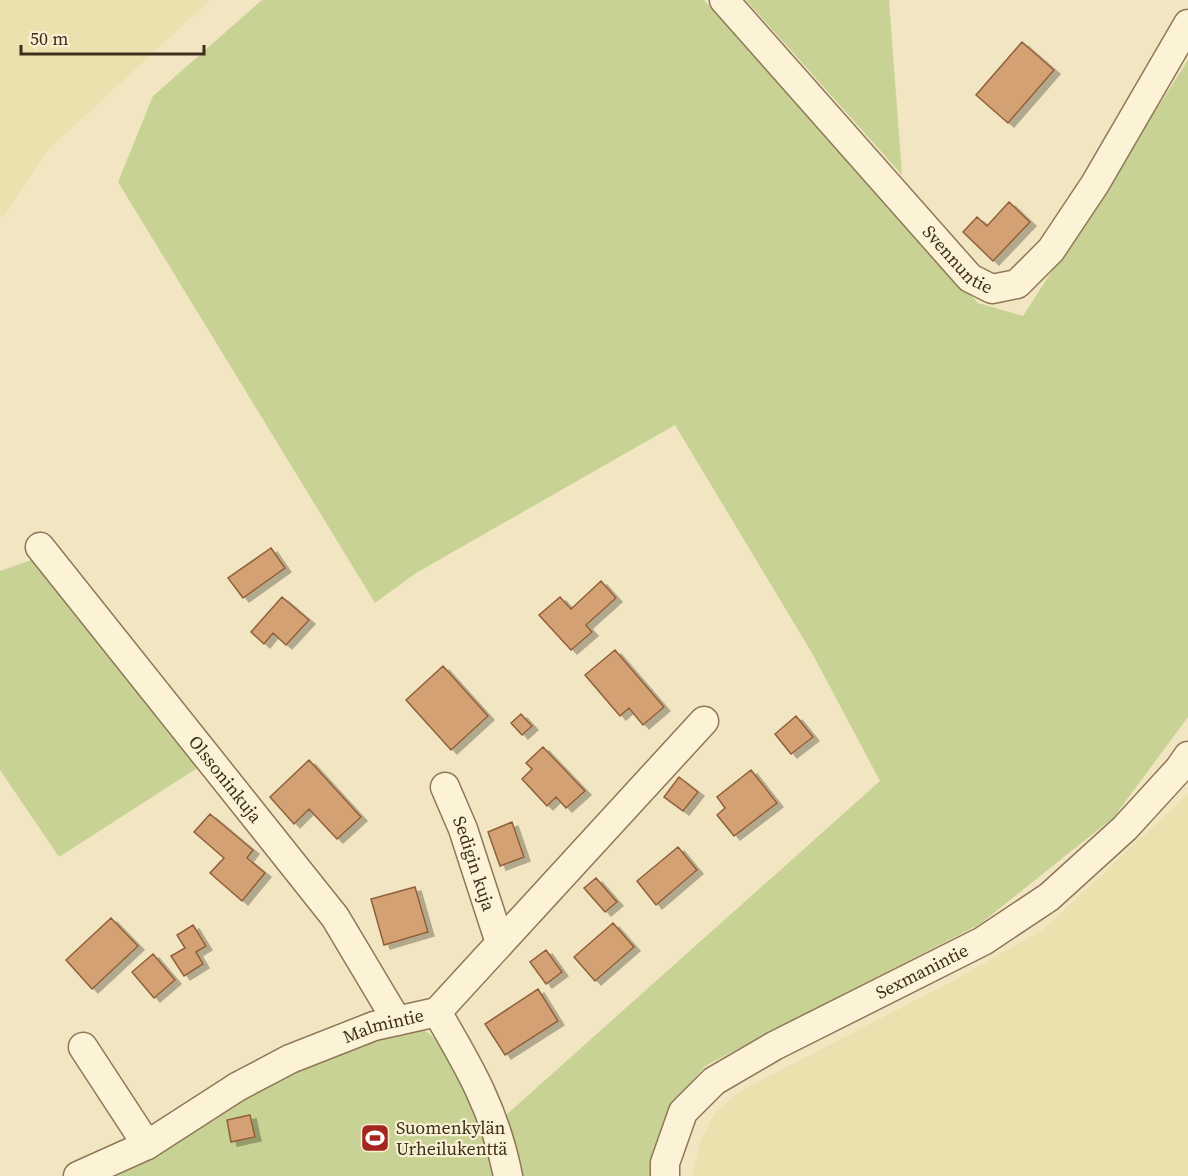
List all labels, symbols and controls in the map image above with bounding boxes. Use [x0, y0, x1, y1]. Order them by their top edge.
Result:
scale bar [21, 18, 204, 56]
text: 50 m [30, 26, 68, 51]
street label: Svennuntie [917, 220, 997, 299]
street label: Olssoninkuja [183, 730, 269, 829]
street label: Sedigin kuja [447, 812, 502, 915]
street label: Sexmanintie [871, 937, 972, 1005]
street label: Malmintie [339, 1002, 426, 1049]
place label: Suomenkylän Urheilukenttä [396, 1115, 508, 1161]
sports icon: Suomenkylän Urheilukenttä [359, 1122, 391, 1154]

